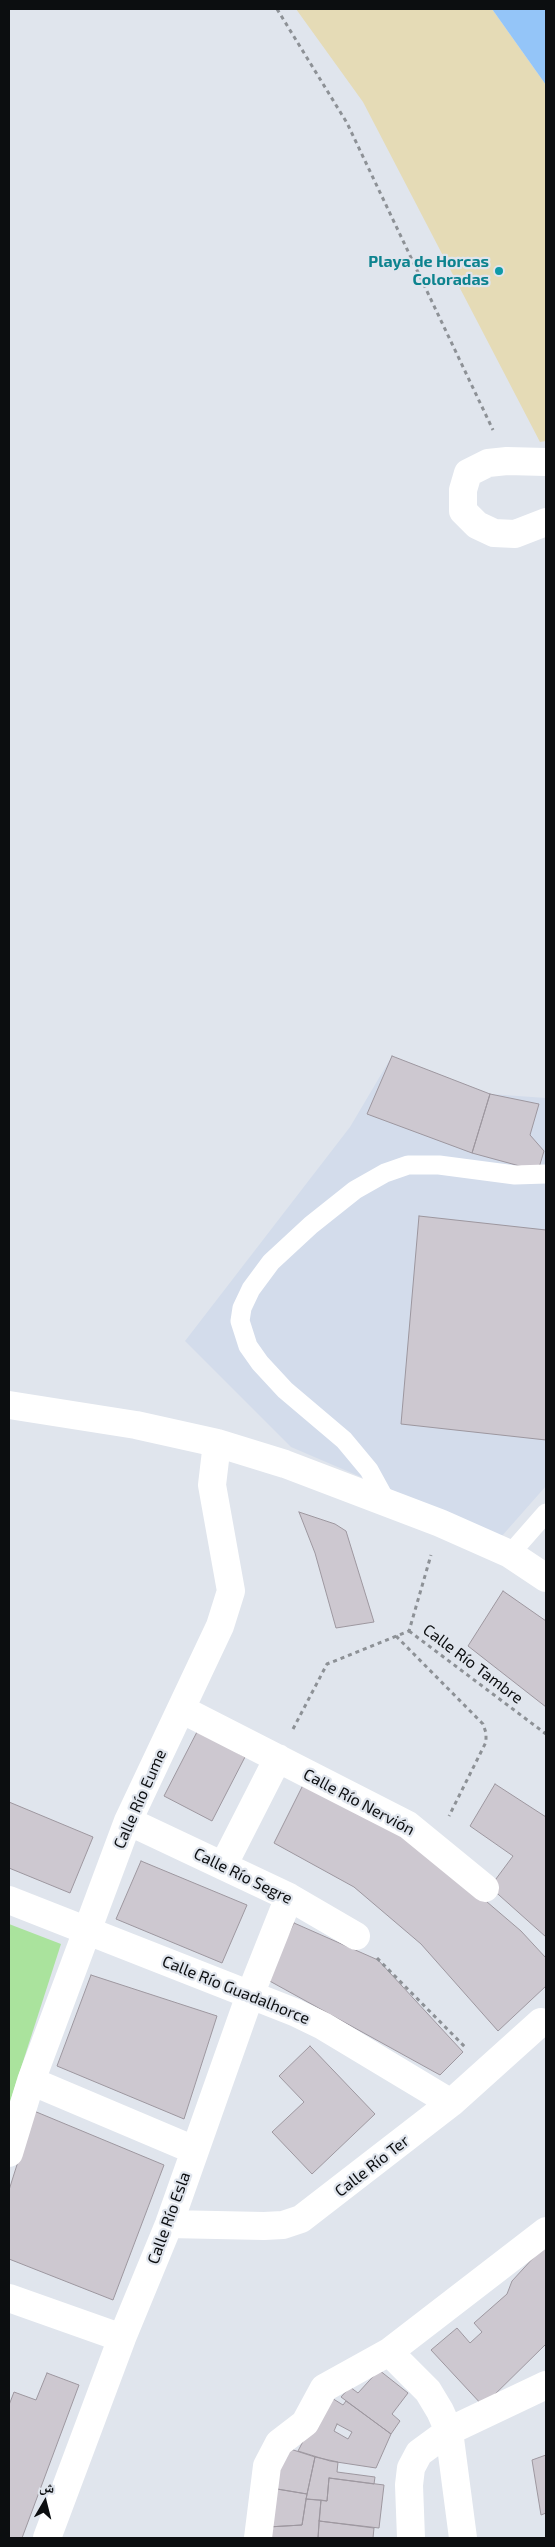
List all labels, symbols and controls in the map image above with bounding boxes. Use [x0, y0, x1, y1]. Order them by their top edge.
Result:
place label: Playa de Horcas Coloradas [368, 252, 489, 290]
marker: Playa de Horcas Coloradas [493, 265, 505, 277]
street label: Calle Río Tambre [419, 1620, 527, 1708]
street label: Calle Río Eume [110, 1746, 170, 1852]
street label: Calle Río Nervión [300, 1765, 418, 1839]
street label: Calle Río Segre [191, 1844, 295, 1908]
street label: Calle Río Guadalhorce [159, 1952, 313, 2028]
street label: Calle Río Ter [331, 2131, 413, 2201]
street label: Calle Río Esla [143, 2169, 195, 2267]
north arrow [20, 2477, 70, 2527]
text: ش [39, 2477, 56, 2496]

